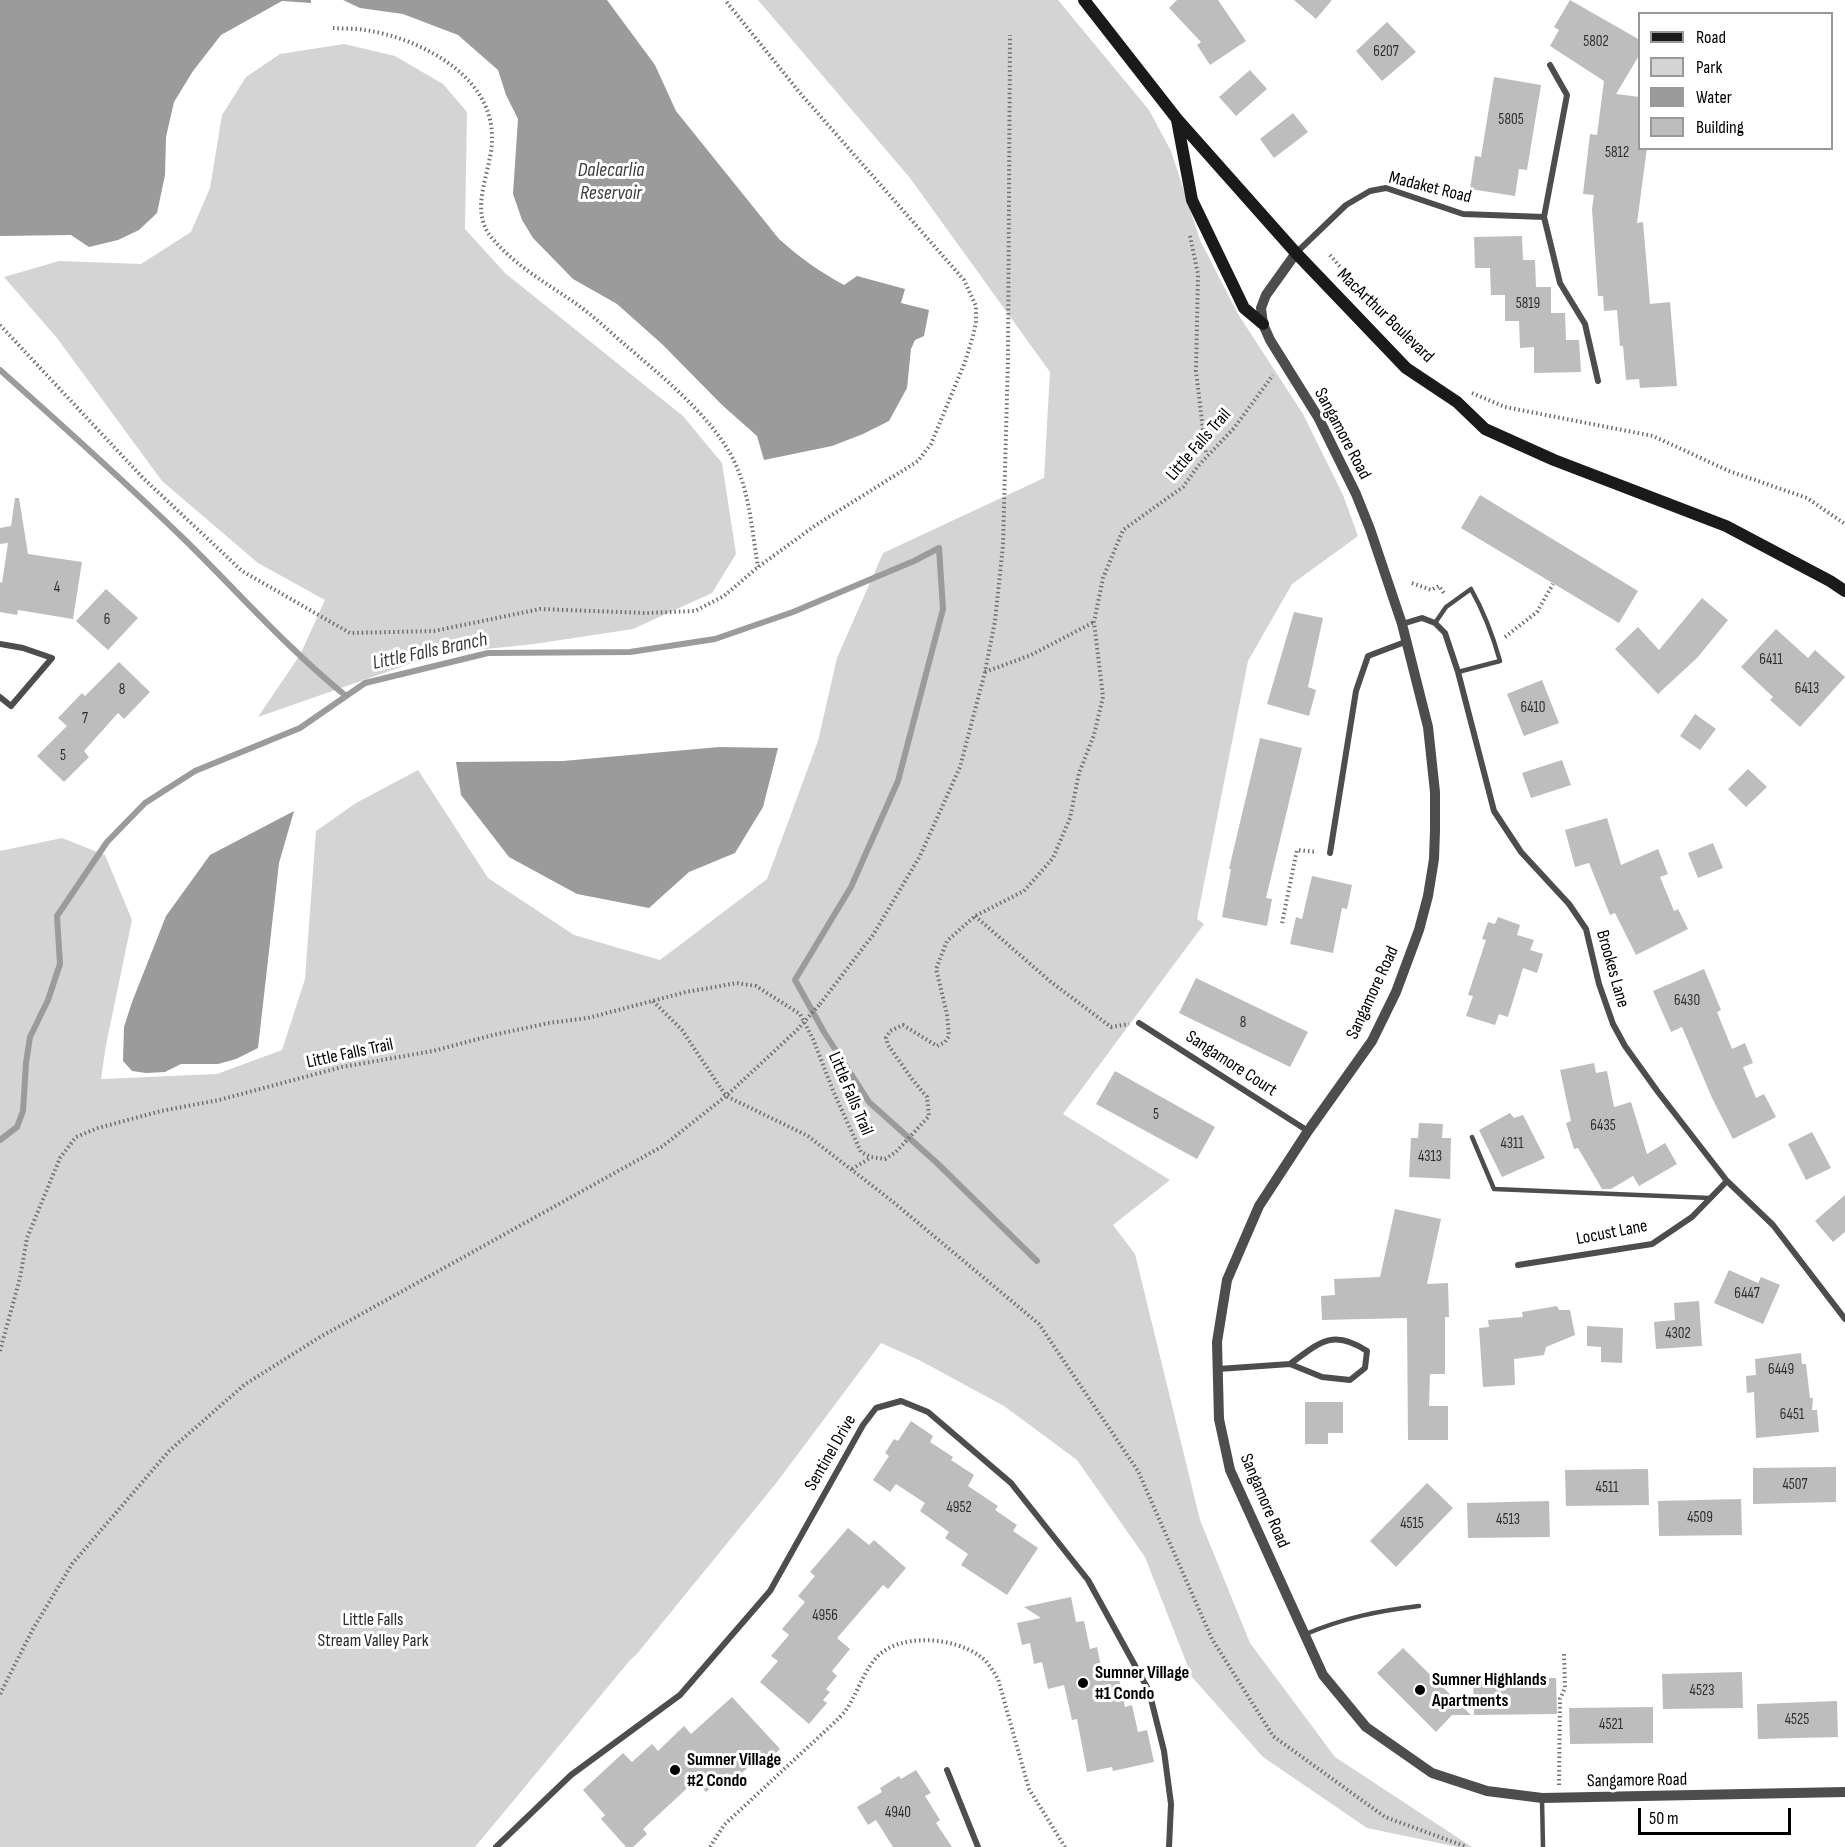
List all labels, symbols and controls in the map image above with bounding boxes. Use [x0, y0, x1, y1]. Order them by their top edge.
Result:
legend [1638, 12, 1833, 150]
text: Road [1696, 27, 1726, 48]
house number: 5802 [1583, 33, 1609, 51]
house number: 6207 [1373, 43, 1399, 61]
text: Park [1696, 57, 1722, 78]
text: Water [1696, 87, 1732, 108]
house number: 5805 [1498, 111, 1524, 129]
text: Building [1696, 117, 1744, 138]
house number: 5812 [1605, 144, 1629, 162]
water label: Dalecarlia Reservoir [578, 159, 644, 206]
street label: Madaket Road [1387, 167, 1473, 209]
street label: MacArthur Boulevard [1332, 264, 1438, 368]
house number: 5819 [1516, 295, 1540, 313]
street label: Sangamore Road [1309, 385, 1375, 483]
street label: Little Falls Trail [1162, 405, 1236, 485]
house number: 4 [54, 579, 60, 597]
house number: 6 [104, 611, 110, 629]
water label: Little Falls Branch [370, 628, 490, 676]
house number: 6411 [1759, 651, 1783, 669]
house number: 6413 [1795, 680, 1819, 698]
house number: 8 [119, 681, 125, 699]
house number: 6410 [1520, 699, 1546, 717]
house number: 7 [82, 710, 88, 728]
house number: 5 [60, 747, 66, 765]
street label: Brookes Lane [1591, 928, 1633, 1010]
street label: Sangamore Road [1342, 943, 1404, 1043]
house number: 6430 [1674, 992, 1700, 1010]
house number: 8 [1240, 1014, 1246, 1032]
street label: Sangamore Court [1181, 1026, 1281, 1102]
street label: Little Falls Trail [305, 1034, 395, 1074]
street label: Little Falls Trail [823, 1049, 877, 1139]
house number: 5 [1153, 1106, 1159, 1124]
house number: 6435 [1590, 1117, 1616, 1135]
house number: 4311 [1500, 1135, 1524, 1153]
house number: 4313 [1418, 1148, 1442, 1166]
street label: Locust Lane [1575, 1216, 1649, 1250]
house number: 6447 [1734, 1285, 1760, 1303]
house number: 4302 [1665, 1325, 1691, 1343]
house number: 6449 [1768, 1361, 1794, 1379]
house number: 6451 [1780, 1406, 1804, 1424]
street label: Sentinel Drive [801, 1411, 861, 1495]
street label: Sangamore Road [1234, 1451, 1294, 1551]
house number: 4507 [1783, 1476, 1807, 1494]
house number: 4511 [1596, 1479, 1618, 1497]
house number: 4952 [946, 1499, 972, 1517]
house number: 4509 [1687, 1509, 1713, 1527]
house number: 4513 [1496, 1511, 1520, 1529]
house number: 4515 [1400, 1515, 1424, 1533]
house number: 4956 [812, 1607, 838, 1625]
park label: Little Falls Stream Valley Park [317, 1609, 429, 1652]
place label: Sumner Village #1 Condo [1095, 1662, 1189, 1704]
place label: Sumner Highlands Apartments [1432, 1669, 1547, 1712]
marker: Sumner Village #1 Condo [1076, 1676, 1090, 1690]
house number: 4523 [1690, 1682, 1714, 1700]
marker: Sumner Highlands Apartments [1413, 1683, 1427, 1697]
house number: 4525 [1785, 1711, 1809, 1729]
house number: 4521 [1599, 1716, 1623, 1734]
place label: Sumner Village #2 Condo [687, 1749, 781, 1792]
marker: Sumner Village #2 Condo [668, 1763, 682, 1777]
street label: Sangamore Road [1587, 1769, 1687, 1793]
scale bar [1641, 1796, 1794, 1834]
house number: 4940 [885, 1804, 911, 1822]
text: 50 m [1649, 1808, 1679, 1829]

